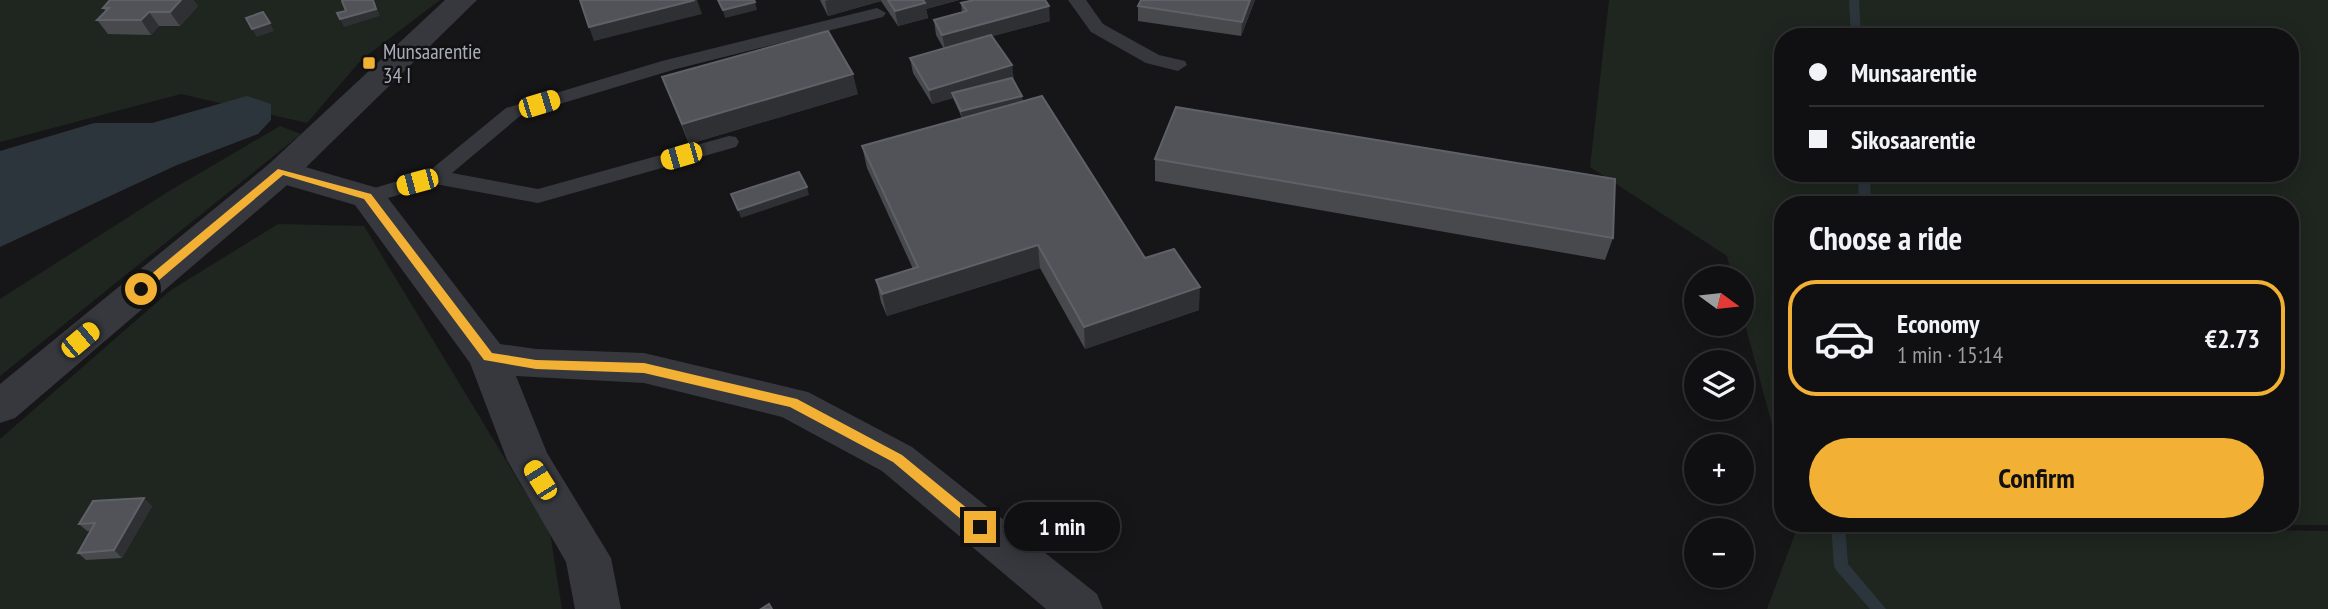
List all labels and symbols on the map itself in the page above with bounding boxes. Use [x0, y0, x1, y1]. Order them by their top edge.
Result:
place label: Munsaarentie 34 I [383, 38, 481, 89]
marker: Munsaarentie 34 I [361, 55, 377, 71]
car [516, 88, 563, 120]
car [658, 140, 705, 172]
car [394, 166, 441, 198]
north arrow [1684, 266, 1754, 336]
route start [125, 273, 157, 305]
car [58, 318, 103, 362]
car [520, 457, 561, 503]
callout: 1 min [1004, 503, 1120, 552]
route end [964, 511, 996, 543]

